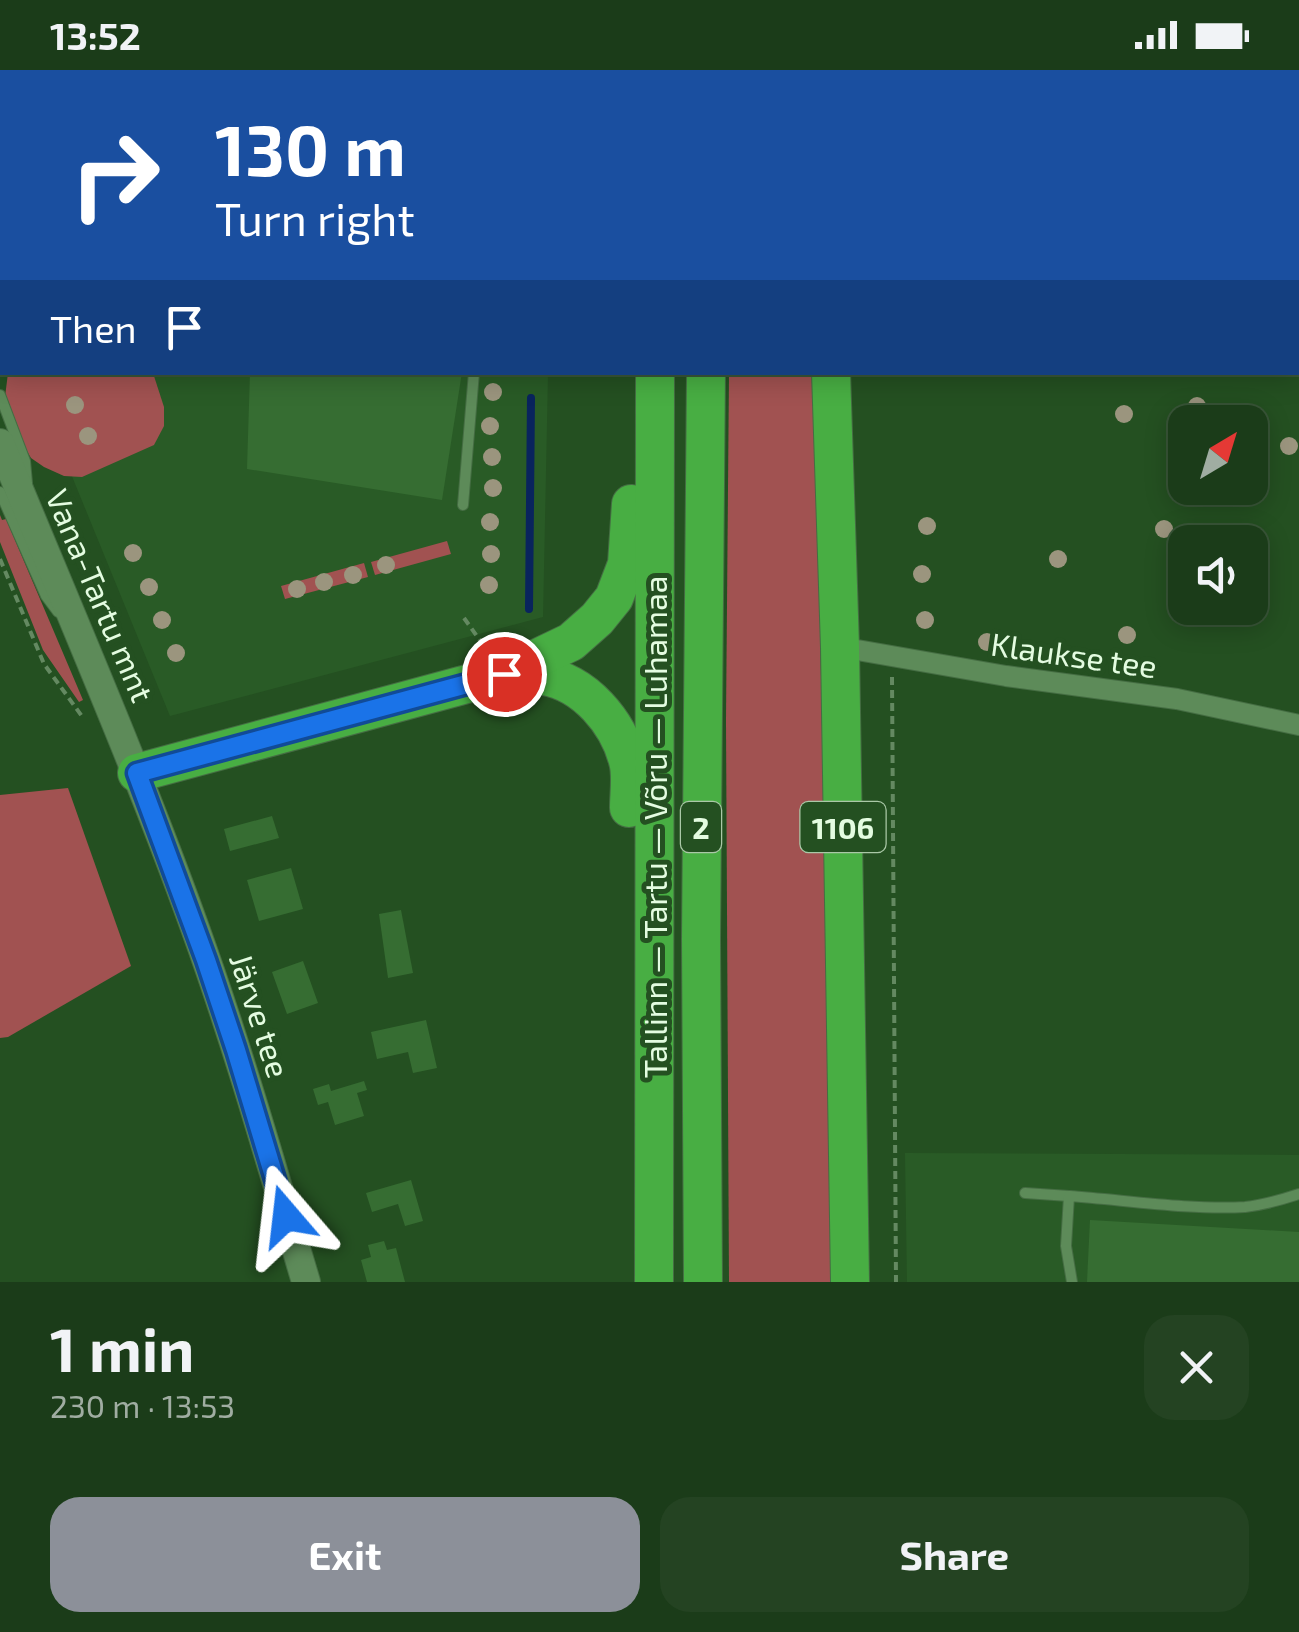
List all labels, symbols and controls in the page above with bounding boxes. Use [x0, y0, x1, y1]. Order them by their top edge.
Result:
text: 13:52 [50, 12, 141, 58]
text: 130 m [215, 106, 406, 190]
icon: right [50, 110, 180, 240]
text: Turn right [215, 191, 415, 245]
icon: arrive [157, 300, 212, 355]
text: Then [50, 305, 137, 351]
north arrow [1168, 405, 1268, 505]
map controls [1168, 405, 1268, 625]
street label: Vana-Tartu mnt [39, 483, 163, 707]
button: sound [1168, 525, 1268, 625]
street label: Tallinn — Tartu — Võru — Luhamaa [635, 576, 673, 1078]
street label: Klaukse tee [989, 624, 1159, 684]
pin [462, 632, 547, 717]
icon: arrive [477, 647, 532, 702]
road number: 2 [681, 802, 721, 852]
road number: 1106 [800, 802, 886, 852]
street label: Järve tee [223, 948, 299, 1082]
position arrow [234, 1164, 338, 1268]
text: 1 min [50, 1312, 194, 1384]
button: close [1144, 1315, 1249, 1420]
text: 230 m · 13:53 [50, 1386, 235, 1424]
button: Exit [50, 1497, 640, 1612]
button: Share [660, 1497, 1249, 1612]

